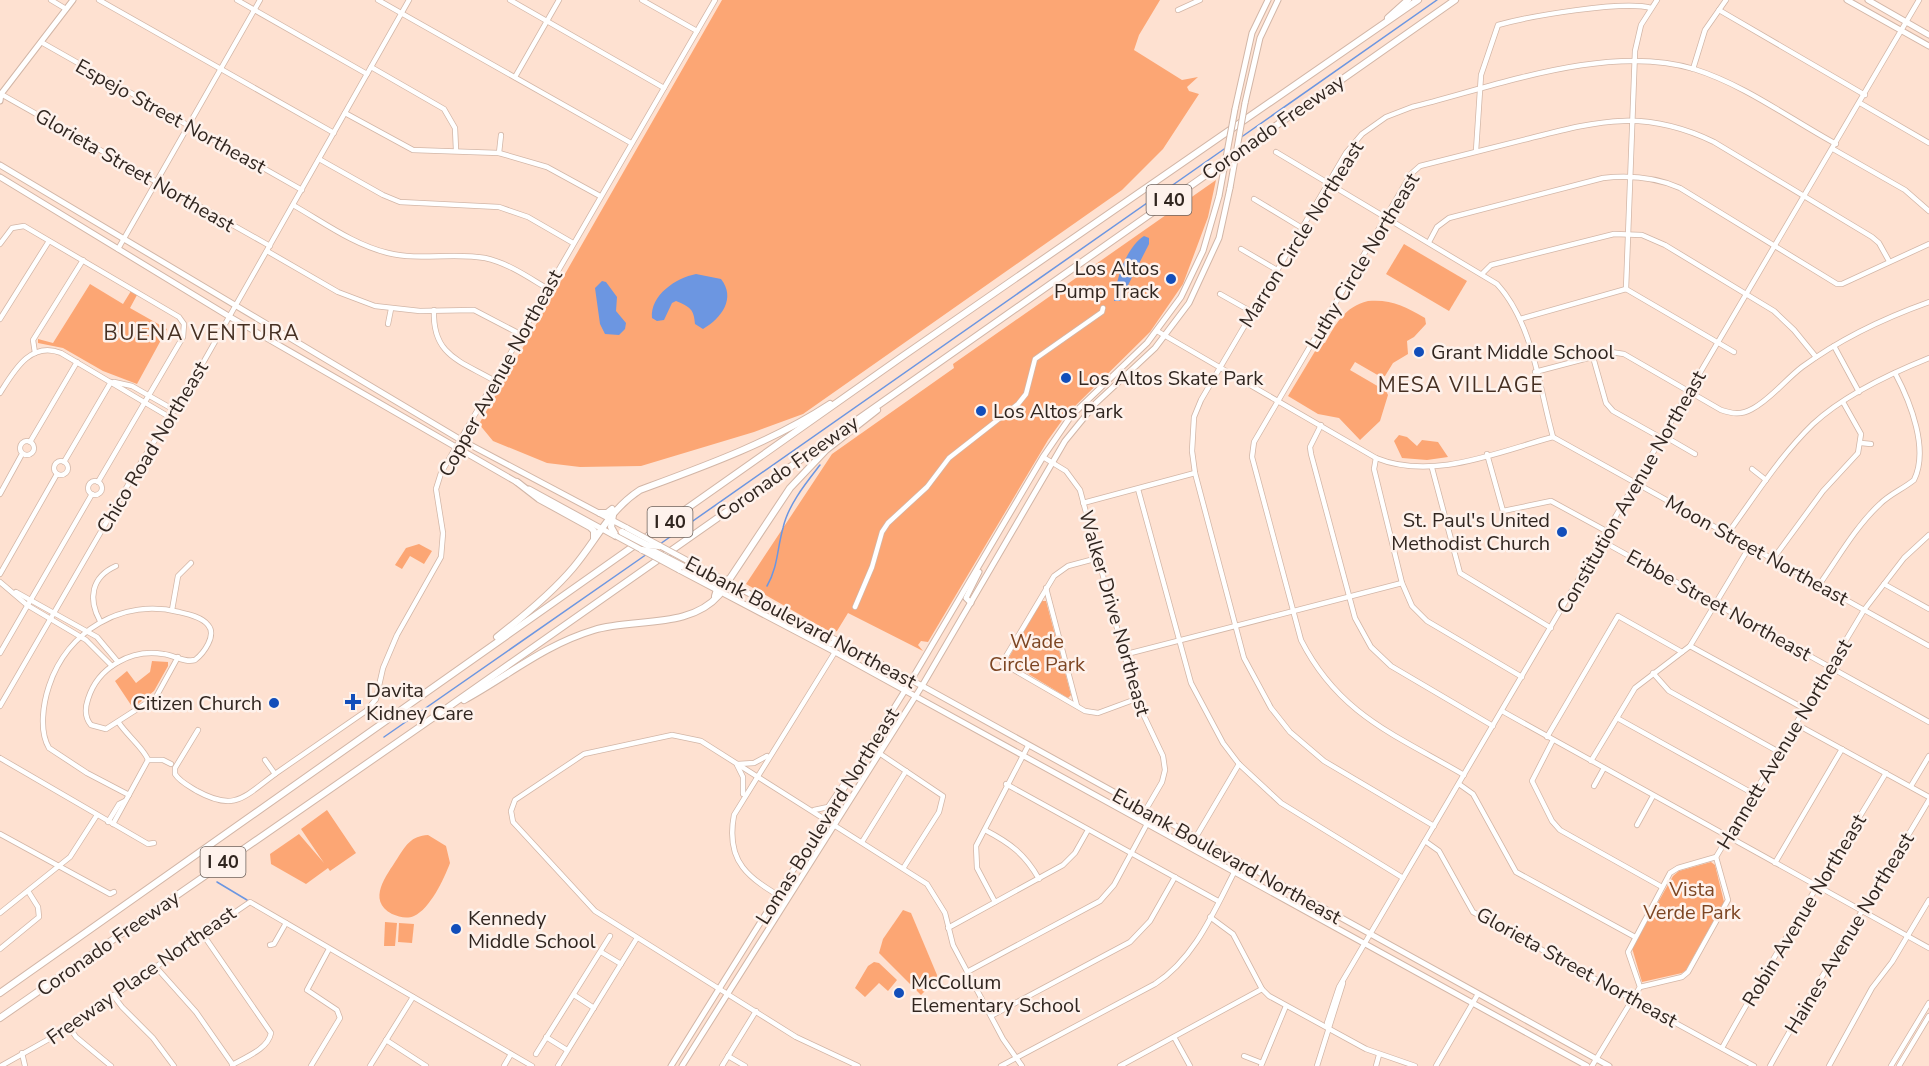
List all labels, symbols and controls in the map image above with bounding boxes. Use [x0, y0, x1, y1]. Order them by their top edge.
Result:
street label: Espejo Street Northeast [71, 53, 272, 181]
street label: Coronado Freeway [1197, 68, 1351, 187]
street label: Glorieta Street Northeast [30, 102, 240, 239]
street label: Marron Circle Northeast [1233, 135, 1370, 333]
street label: Luthy Circle Northeast [1299, 167, 1426, 354]
road number: I 40 [1146, 185, 1192, 215]
place label: Los Altos Pump Track [1054, 255, 1160, 305]
street label: Copper Avenue Northeast [432, 264, 569, 482]
marker: Los Altos Pump Track [1164, 272, 1178, 286]
district label: BUENA VENTURA [104, 319, 300, 347]
place label: Grant Middle School [1431, 339, 1614, 366]
marker: Grant Middle School [1412, 345, 1426, 359]
street label: Chico Road Northeast [90, 355, 215, 538]
place label: Los Altos Skate Park [1078, 365, 1264, 392]
street label: Constitution Avenue Northeast [1551, 365, 1713, 619]
marker: Los Altos Skate Park [1059, 371, 1073, 385]
district label: MESA VILLAGE [1378, 371, 1544, 399]
place label: Los Altos Park [993, 398, 1124, 425]
marker: Los Altos Park [974, 404, 988, 418]
street label: Coronado Freeway [711, 409, 865, 528]
street label: Moon Street Northeast [1660, 489, 1854, 612]
road number: I 40 [648, 507, 692, 537]
street label: Walker Drive Northeast [1072, 507, 1157, 720]
place label: St. Paul's United Methodist Church [1391, 507, 1550, 557]
marker: St. Paul's United Methodist Church [1555, 525, 1569, 539]
street label: Erbbe Street Northeast [1622, 543, 1817, 668]
street label: Eubank Boulevard Northeast [680, 550, 922, 695]
park label: Wade Circle Park [989, 628, 1086, 678]
street label: Hannett Avenue Northeast [1711, 633, 1859, 854]
place label: Davita Kidney Care [366, 677, 474, 727]
place label: Citizen Church [132, 690, 262, 717]
marker: Davita Kidney Care [344, 693, 362, 711]
marker: Citizen Church [267, 696, 281, 710]
street label: Lomas Boulevard Northeast [750, 702, 906, 930]
street label: Eubank Boulevard Northeast [1107, 782, 1347, 931]
street label: Robin Avenue Northeast [1736, 808, 1873, 1012]
street label: Haines Avenue Northeast [1779, 827, 1921, 1039]
road number: I 40 [200, 847, 246, 877]
park label: Vista Verde Park [1642, 876, 1742, 926]
street label: Coronado Freeway [32, 884, 186, 1003]
street label: Freeway Place Northeast [41, 899, 242, 1051]
street label: Glorieta Street Northeast [1471, 901, 1683, 1035]
place label: Kennedy Middle School [468, 905, 596, 955]
marker: Kennedy Middle School [449, 922, 463, 936]
place label: McCollum Elementary School [911, 969, 1080, 1019]
marker: McCollum Elementary School [892, 986, 906, 1000]

